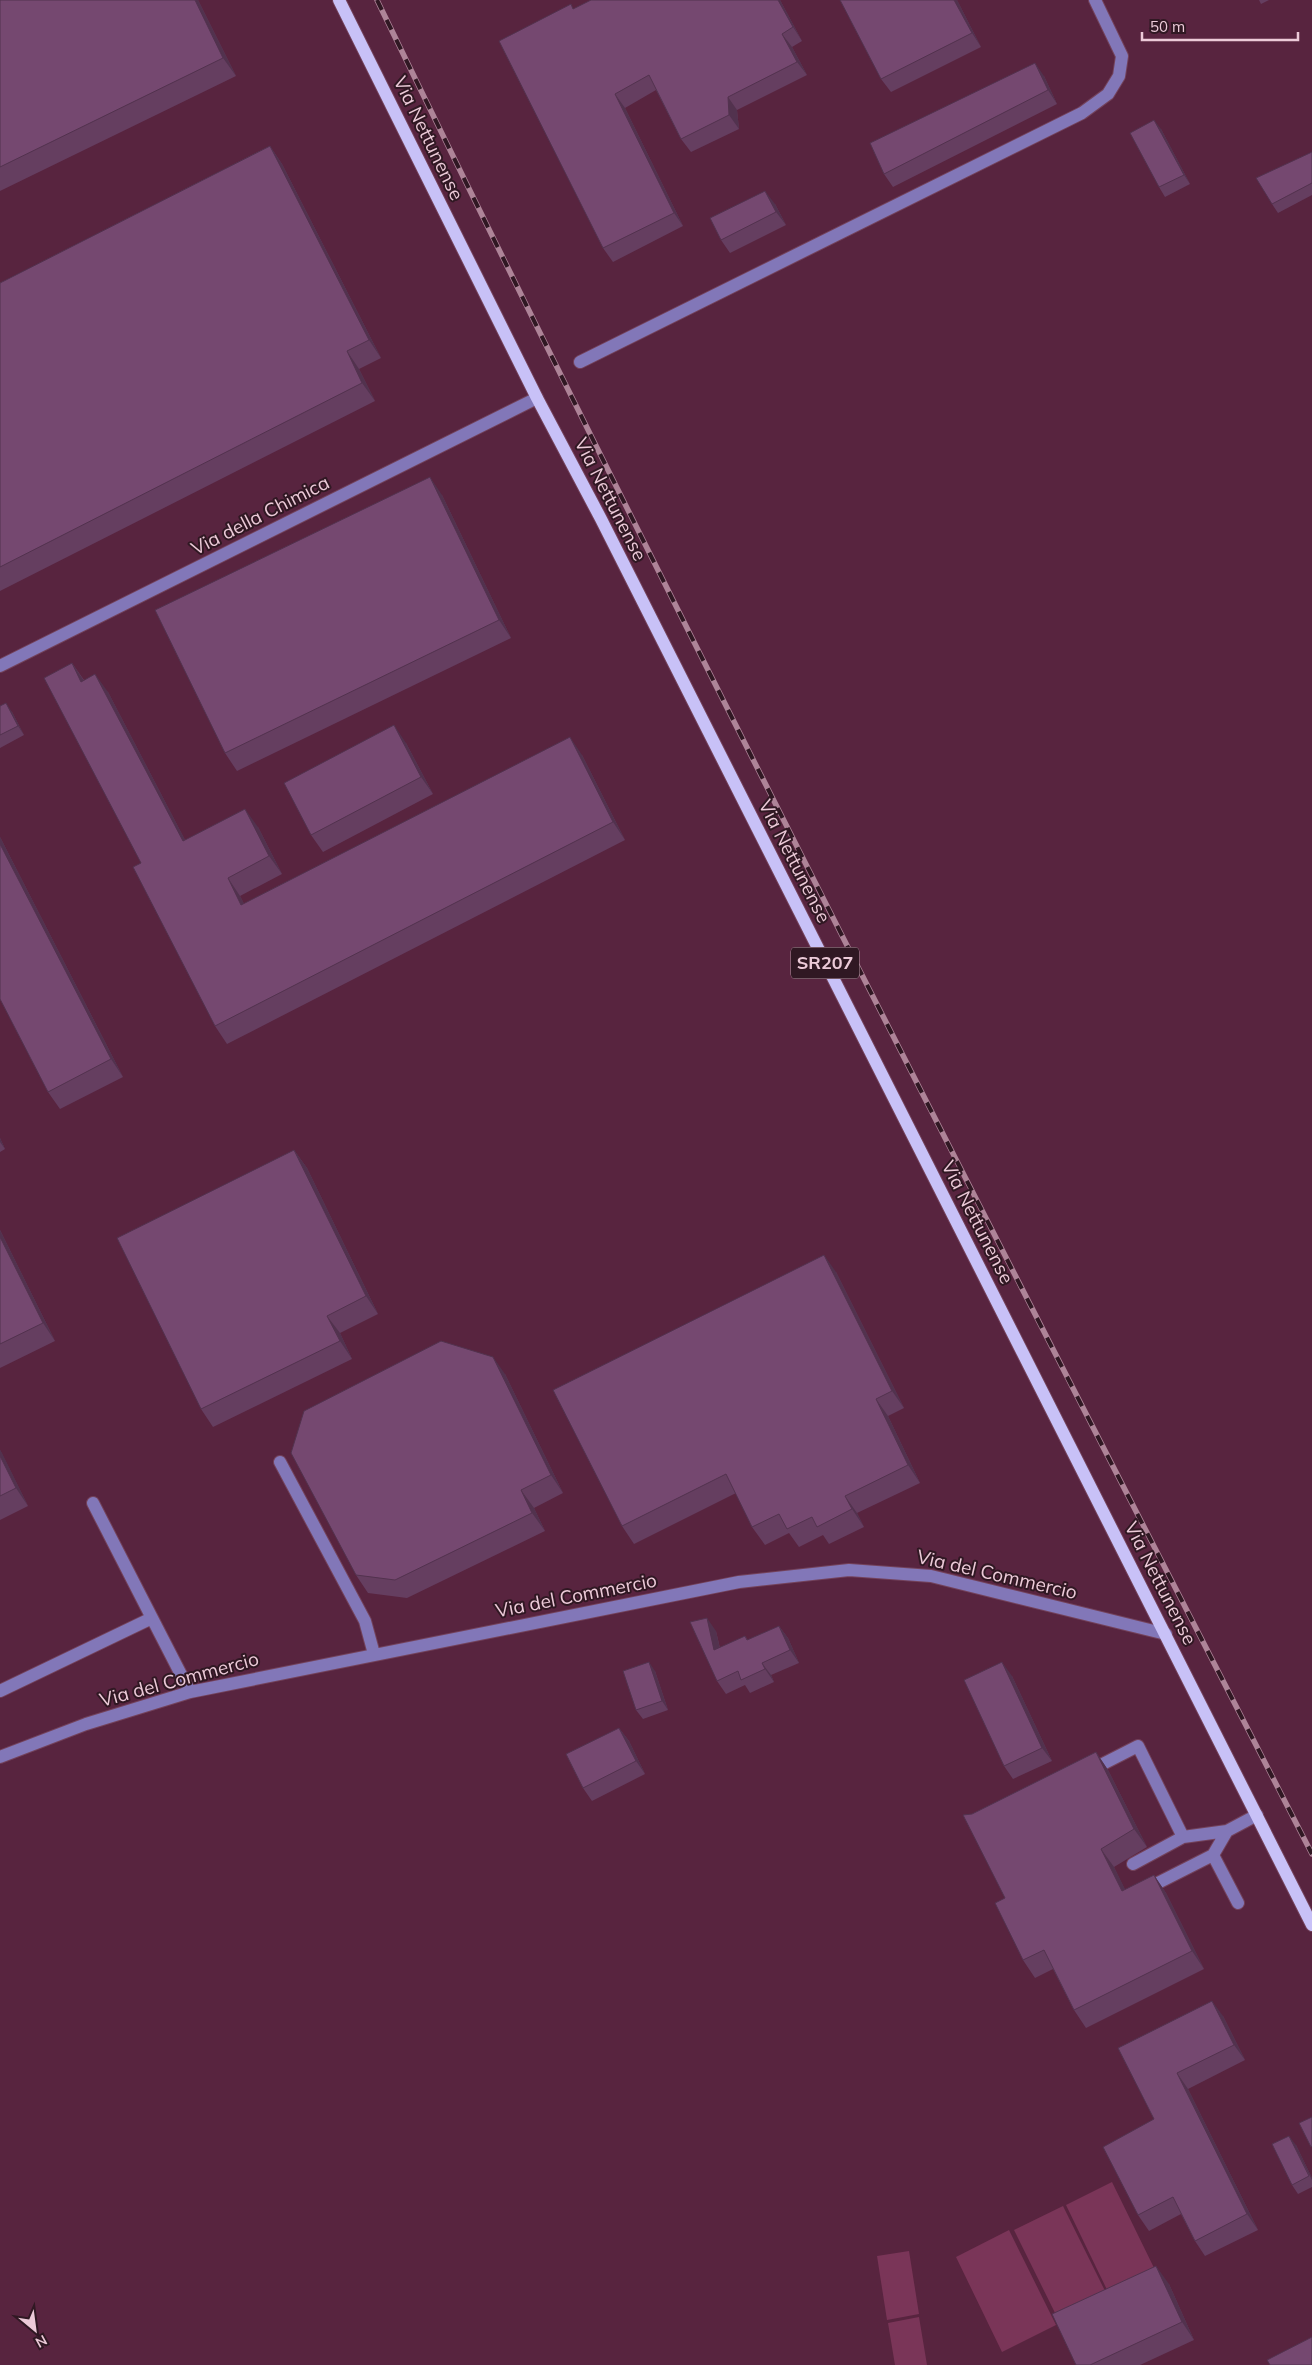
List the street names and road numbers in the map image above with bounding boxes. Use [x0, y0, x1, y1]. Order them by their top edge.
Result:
street label: Via Nettunense [389, 72, 469, 204]
street label: Via Nettunense [570, 433, 652, 565]
street label: Via della Chimica [187, 470, 333, 560]
street label: Via Nettunense [754, 795, 836, 927]
road number: SR207 [791, 948, 859, 978]
street label: Via Nettunense [937, 1156, 1019, 1288]
street label: Via Nettunense [1120, 1517, 1202, 1649]
street label: Via del Commercio [915, 1544, 1079, 1604]
street label: Via del Commercio [493, 1568, 659, 1622]
street label: Via del Commercio [97, 1646, 261, 1712]

